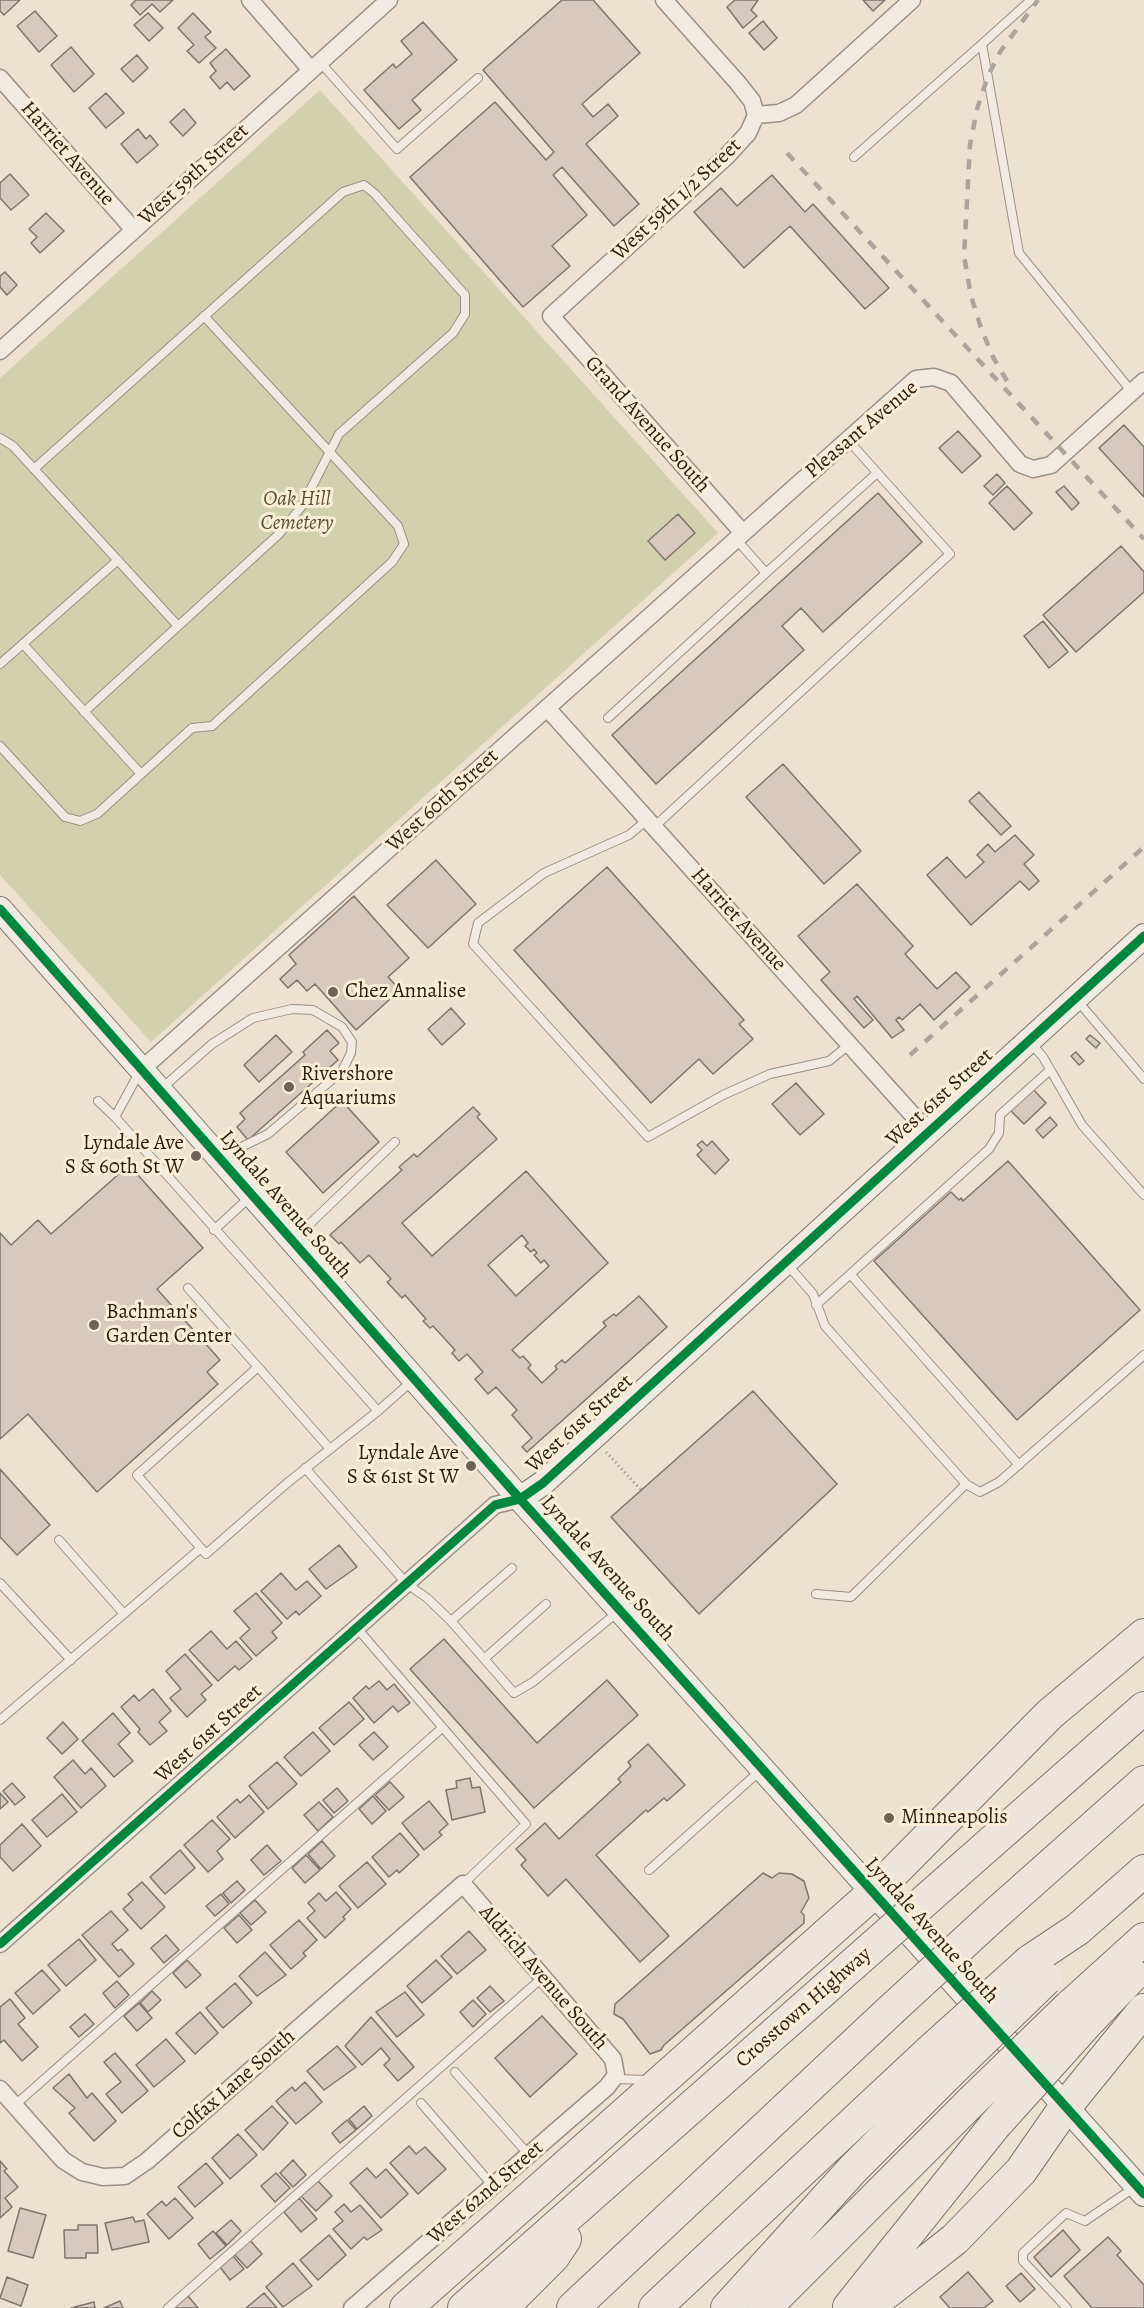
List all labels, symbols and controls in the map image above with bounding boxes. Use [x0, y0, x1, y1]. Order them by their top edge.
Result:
street label: Harriet Avenue [15, 97, 119, 211]
street label: West 59th Street [134, 119, 254, 231]
street label: West 59th 1/2 Street [607, 134, 747, 266]
street label: Grand Avenue South [579, 351, 715, 499]
street label: Pleasant Avenue [801, 376, 923, 484]
park label: Oak Hill Cemetery [261, 487, 333, 537]
street label: West 60th Street [382, 744, 504, 858]
street label: Harriet Avenue [685, 863, 791, 977]
place label: Chez Annalise [345, 979, 466, 1005]
marker: Chez Annalise [326, 985, 340, 999]
street label: West 61st Street [881, 1043, 999, 1153]
place label: Rivershore Aquariums [301, 1062, 396, 1112]
marker: Rivershore Aquariums [282, 1080, 296, 1094]
street label: Lyndale Avenue South [214, 1126, 356, 1284]
place label: Lyndale Ave S & 60th St W [65, 1131, 184, 1181]
marker: Lyndale Ave S & 60th St W [189, 1149, 203, 1163]
place label: Bachman's Garden Center [106, 1300, 232, 1350]
marker: Bachman's Garden Center [87, 1318, 101, 1332]
street label: West 61st Street [521, 1369, 639, 1479]
place label: Lyndale Ave S & 61st St W [347, 1441, 459, 1491]
marker: Lyndale Ave S & 61st St W [464, 1459, 478, 1473]
street label: Lyndale Avenue South [535, 1491, 679, 1647]
street label: West 61st Street [150, 1679, 268, 1789]
place label: Minneapolis [901, 1805, 1008, 1831]
marker: Minneapolis [882, 1811, 896, 1825]
street label: Lyndale Avenue South [859, 1853, 1003, 2009]
street label: Aldrich Avenue South [473, 1900, 613, 2056]
street label: Crosstown Highway [731, 1942, 877, 2074]
street label: Colfax Lane South [167, 2025, 301, 2145]
street label: West 62nd Street [423, 2136, 549, 2250]

